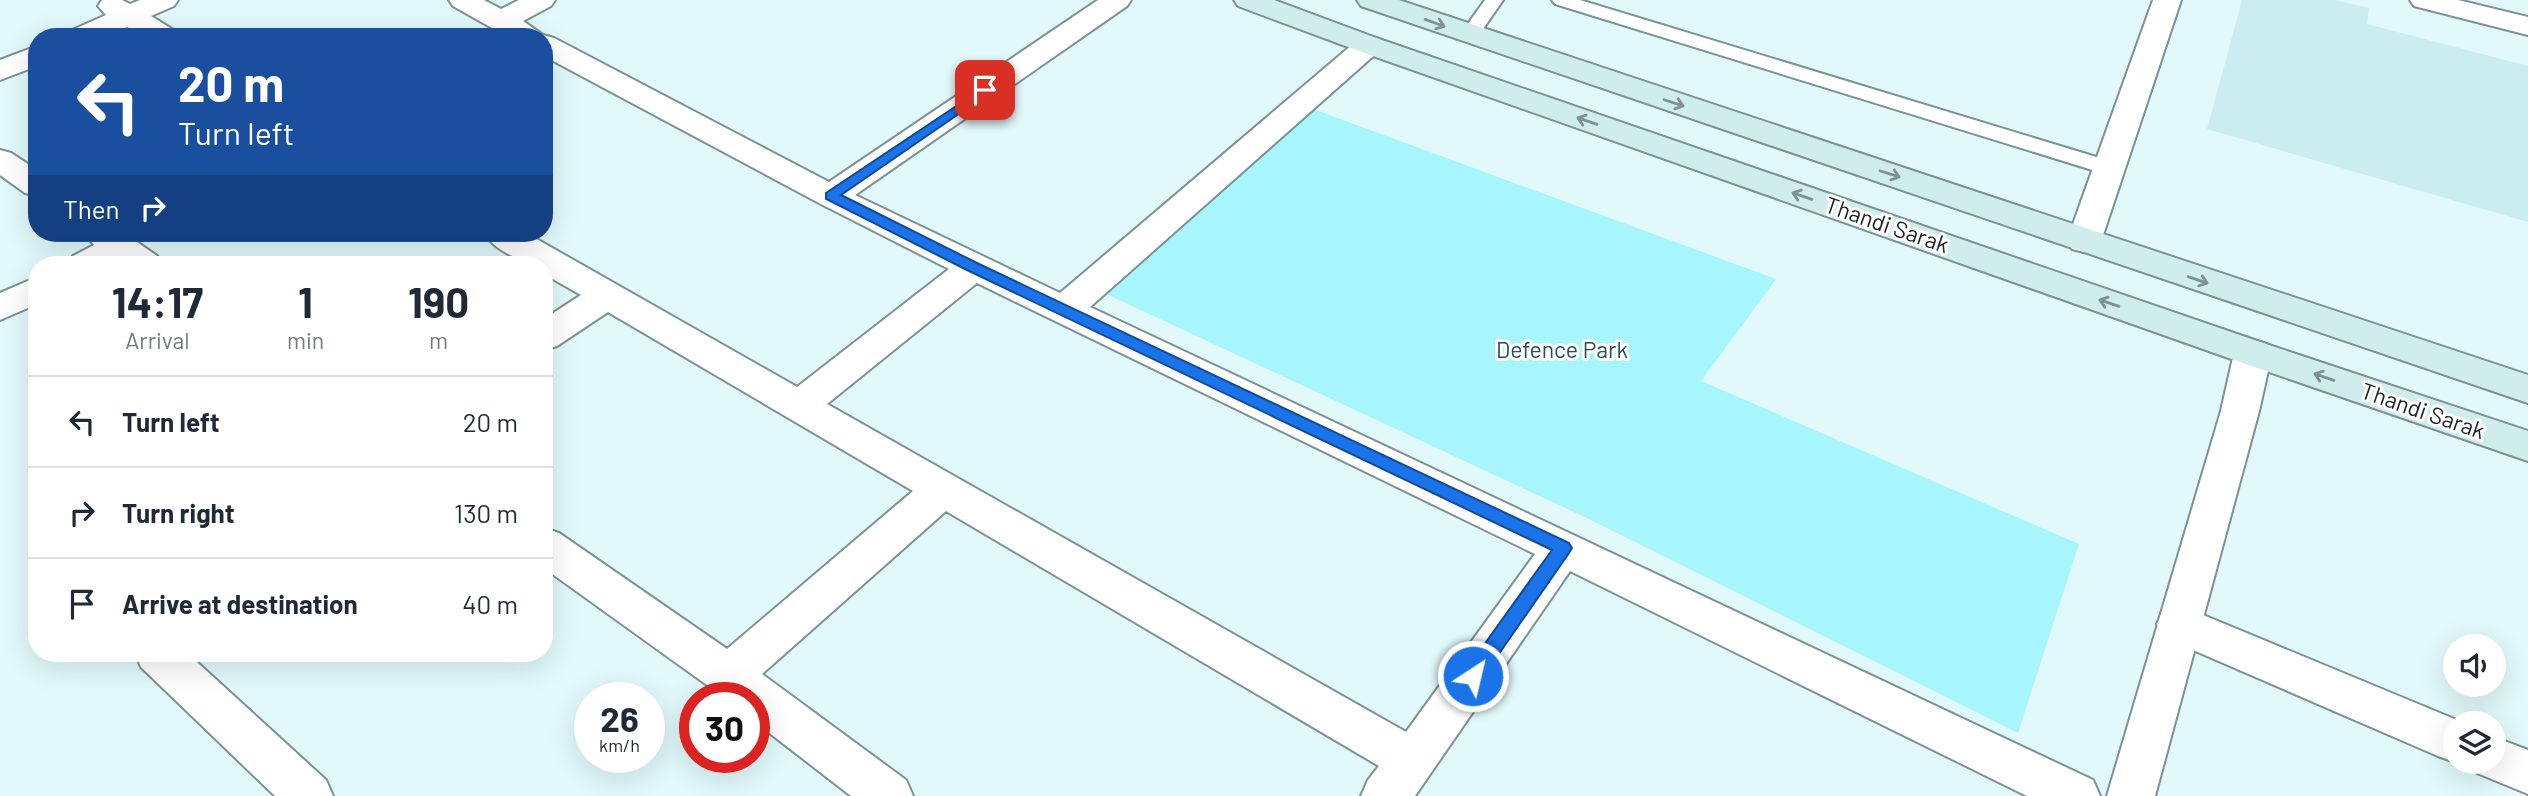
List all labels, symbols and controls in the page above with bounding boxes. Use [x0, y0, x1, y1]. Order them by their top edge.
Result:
one-way arrow [1424, 18, 1446, 30]
text: 20 m [178, 53, 284, 112]
icon: left [63, 56, 154, 147]
pin [955, 60, 1015, 120]
icon: arrive [966, 71, 1004, 109]
one-way arrow [1663, 97, 1685, 110]
text: Turn left [178, 113, 295, 151]
one-way arrow [1576, 114, 1598, 126]
one-way arrow [1879, 168, 1901, 181]
icon: right [134, 189, 172, 227]
one-way arrow [1791, 189, 1813, 201]
street label: Thandi Sarak [1822, 190, 1953, 258]
text: Then [63, 193, 120, 224]
one-way arrow [2187, 274, 2209, 287]
text: 14:17 [112, 276, 203, 326]
text: 1 [298, 276, 313, 326]
text: 190 [408, 276, 469, 326]
one-way arrow [2098, 296, 2120, 309]
text: Arrival [125, 326, 190, 354]
text: min [287, 326, 324, 354]
text: m [429, 326, 448, 354]
park label: Defence Park [1496, 335, 1628, 363]
one-way arrow [2313, 370, 2335, 383]
street label: Thandi Sarak [2358, 376, 2489, 444]
icon: left [63, 403, 101, 441]
text: Turn left [122, 406, 220, 437]
text: 20 m [463, 406, 518, 437]
icon: right [63, 494, 101, 532]
text: Turn right [122, 497, 235, 528]
text: 130 m [454, 497, 518, 528]
icon: arrive [63, 585, 101, 623]
text: Arrive at destination [122, 588, 358, 619]
text: 40 m [462, 588, 518, 619]
map controls [2443, 634, 2506, 774]
button: sound [2443, 634, 2506, 697]
position arrow [1436, 639, 1510, 713]
speed limit sign: 30 [679, 682, 770, 773]
text: 26 [600, 697, 639, 739]
button: layers [2443, 711, 2506, 774]
text: km/h [599, 734, 640, 756]

